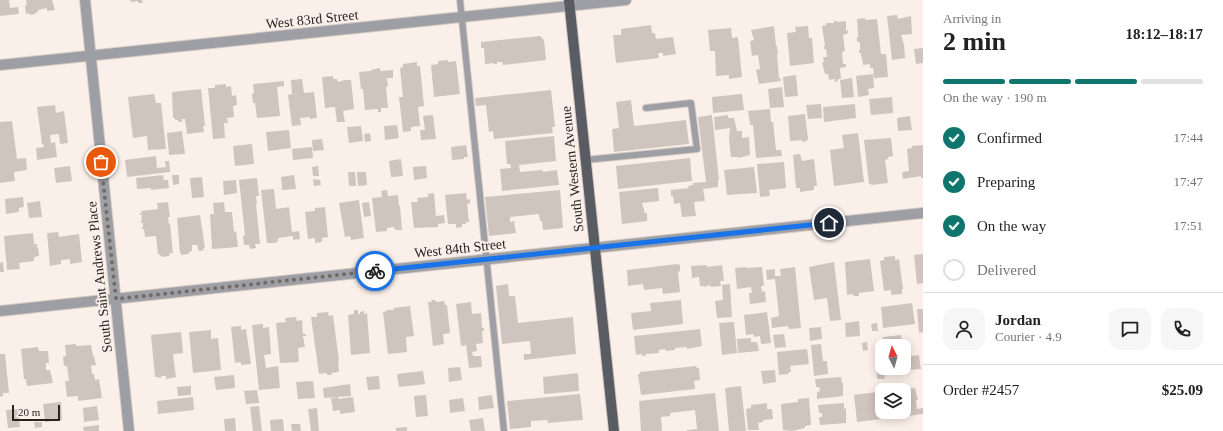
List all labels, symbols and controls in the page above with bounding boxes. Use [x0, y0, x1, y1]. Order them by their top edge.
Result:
street label: West 83rd Street [265, 7, 359, 32]
text: Arriving in [943, 11, 1001, 26]
text: 18:12–18:17 [1126, 26, 1203, 42]
text: 2 min [943, 27, 1006, 56]
text: On the way · 190 m [943, 90, 1047, 105]
street label: South Western Avenue [558, 105, 587, 233]
icon: check [943, 127, 965, 149]
text: Confirmed [977, 130, 1042, 146]
text: 17:44 [1173, 130, 1203, 145]
pin [84, 145, 118, 179]
icon: bag [90, 151, 112, 173]
icon: check [943, 171, 965, 193]
text: Preparing [977, 174, 1035, 190]
text: 17:47 [1173, 174, 1203, 189]
street label: South Saint Andrews Place [84, 201, 115, 353]
pin [812, 206, 846, 240]
icon: home [818, 212, 840, 234]
icon: check [943, 215, 965, 237]
text: On the way [977, 218, 1046, 234]
text: 17:51 [1173, 218, 1203, 233]
street label: West 84th Street [413, 236, 507, 261]
courier [355, 251, 395, 291]
icon: bike [364, 260, 386, 282]
text: Delivered [977, 262, 1036, 278]
button: person [943, 308, 985, 350]
button: chat [1109, 308, 1151, 350]
button: phone [1161, 308, 1203, 350]
text: Jordan [995, 312, 1041, 328]
text: Courier · 4.9 [995, 329, 1062, 344]
north arrow [875, 339, 911, 375]
map controls [875, 339, 911, 419]
text: Order #2457 [943, 382, 1019, 398]
text: $25.09 [1162, 382, 1203, 398]
button: layers [875, 383, 911, 419]
scale bar [12, 403, 60, 422]
text: 20 m [18, 406, 40, 418]

